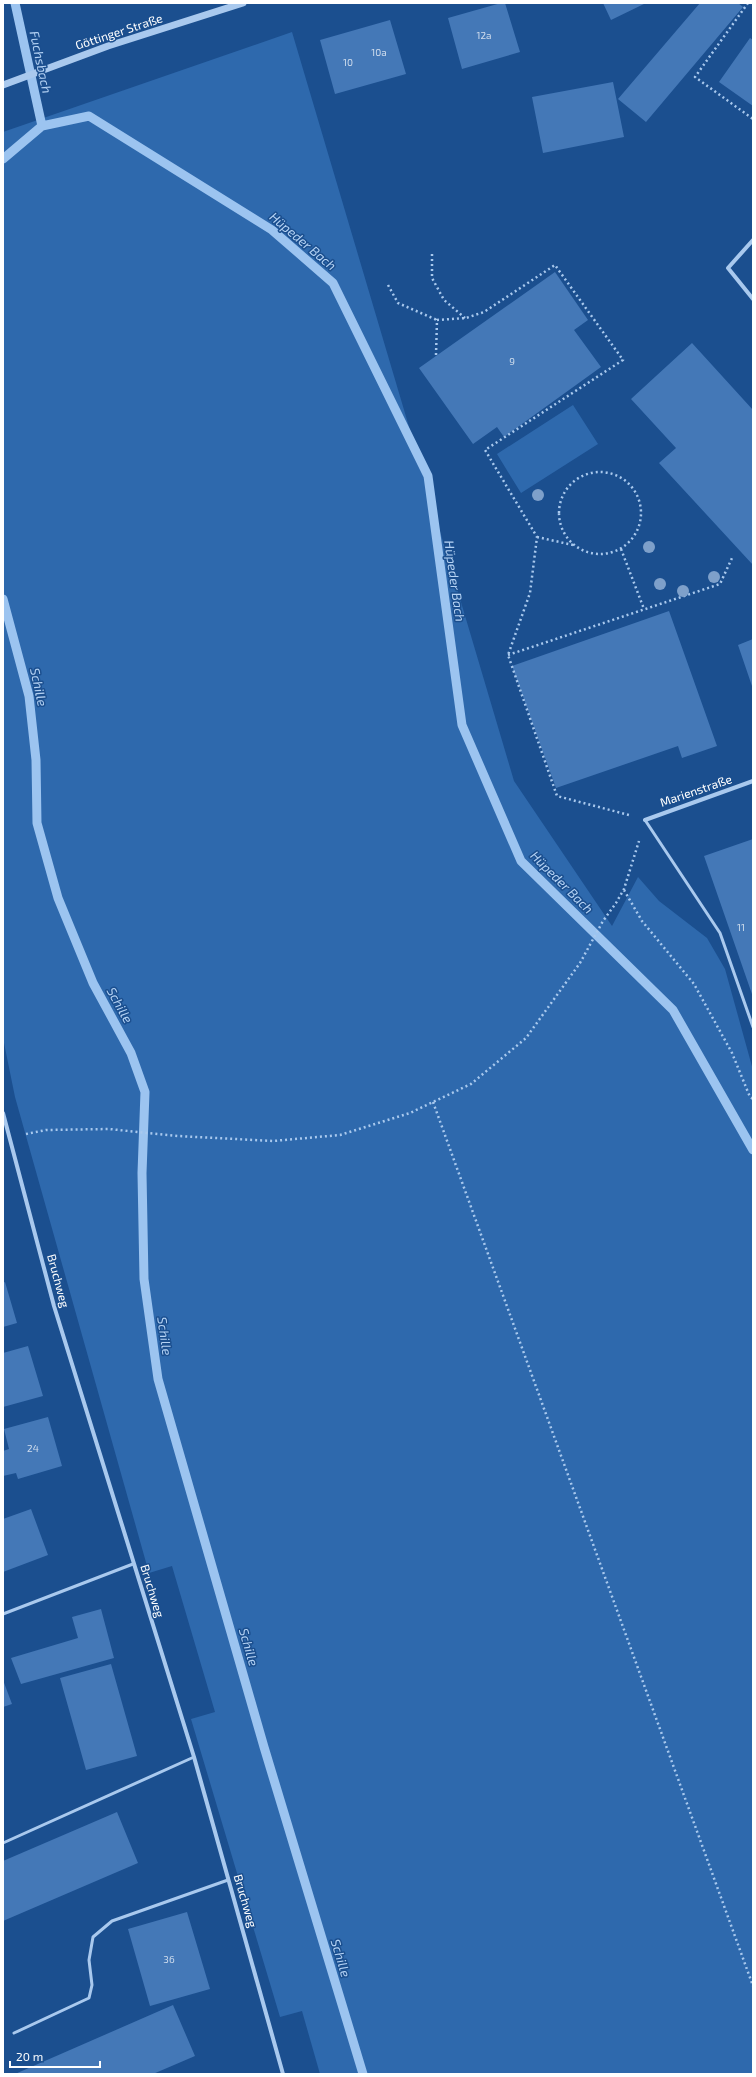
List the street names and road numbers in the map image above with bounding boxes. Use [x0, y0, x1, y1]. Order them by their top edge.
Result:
street label: Göttinger Straße [73, 10, 164, 52]
street label: Marienstraße [658, 771, 733, 809]
street label: Bruchweg [45, 1252, 73, 1309]
street label: Bruchweg [138, 1562, 168, 1619]
street label: Bruchweg [232, 1872, 260, 1929]

